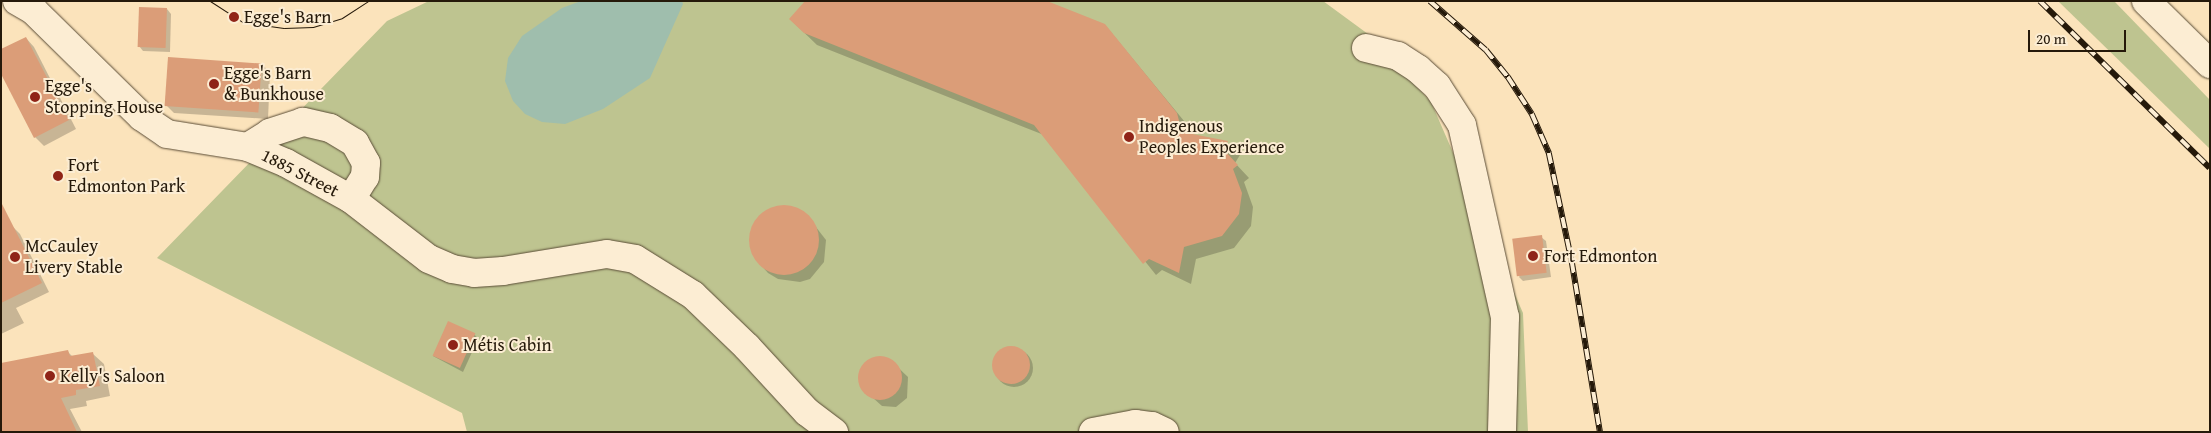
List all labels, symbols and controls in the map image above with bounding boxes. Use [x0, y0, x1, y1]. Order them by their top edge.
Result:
place label: Egge's Barn [244, 6, 331, 28]
marker: Egge's Barn [228, 11, 240, 23]
scale bar [2031, 20, 2128, 52]
text: 20 m [2036, 28, 2066, 49]
place label: Egge's Barn & Bunkhouse [224, 63, 324, 106]
place label: Egge's Stopping House [45, 76, 163, 118]
marker: Egge's Barn & Bunkhouse [208, 78, 220, 90]
marker: Egge's Stopping House [29, 91, 41, 103]
place label: Indigenous Peoples Experience [1139, 116, 1285, 158]
marker: Indigenous Peoples Experience [1123, 131, 1135, 143]
street label: 1885 Street [258, 144, 342, 202]
place label: Fort Edmonton Park [68, 155, 185, 198]
marker: Fort Edmonton Park [52, 170, 64, 182]
place label: McCauley Livery Stable [25, 236, 123, 278]
place label: Fort Edmonton [1544, 245, 1657, 267]
marker: Fort Edmonton [1526, 249, 1540, 263]
marker: McCauley Livery Stable [9, 251, 21, 263]
place label: Métis Cabin [463, 334, 551, 356]
marker: Métis Cabin [447, 339, 459, 351]
place label: Kelly's Saloon [60, 365, 165, 387]
marker: Kelly's Saloon [44, 370, 56, 382]

